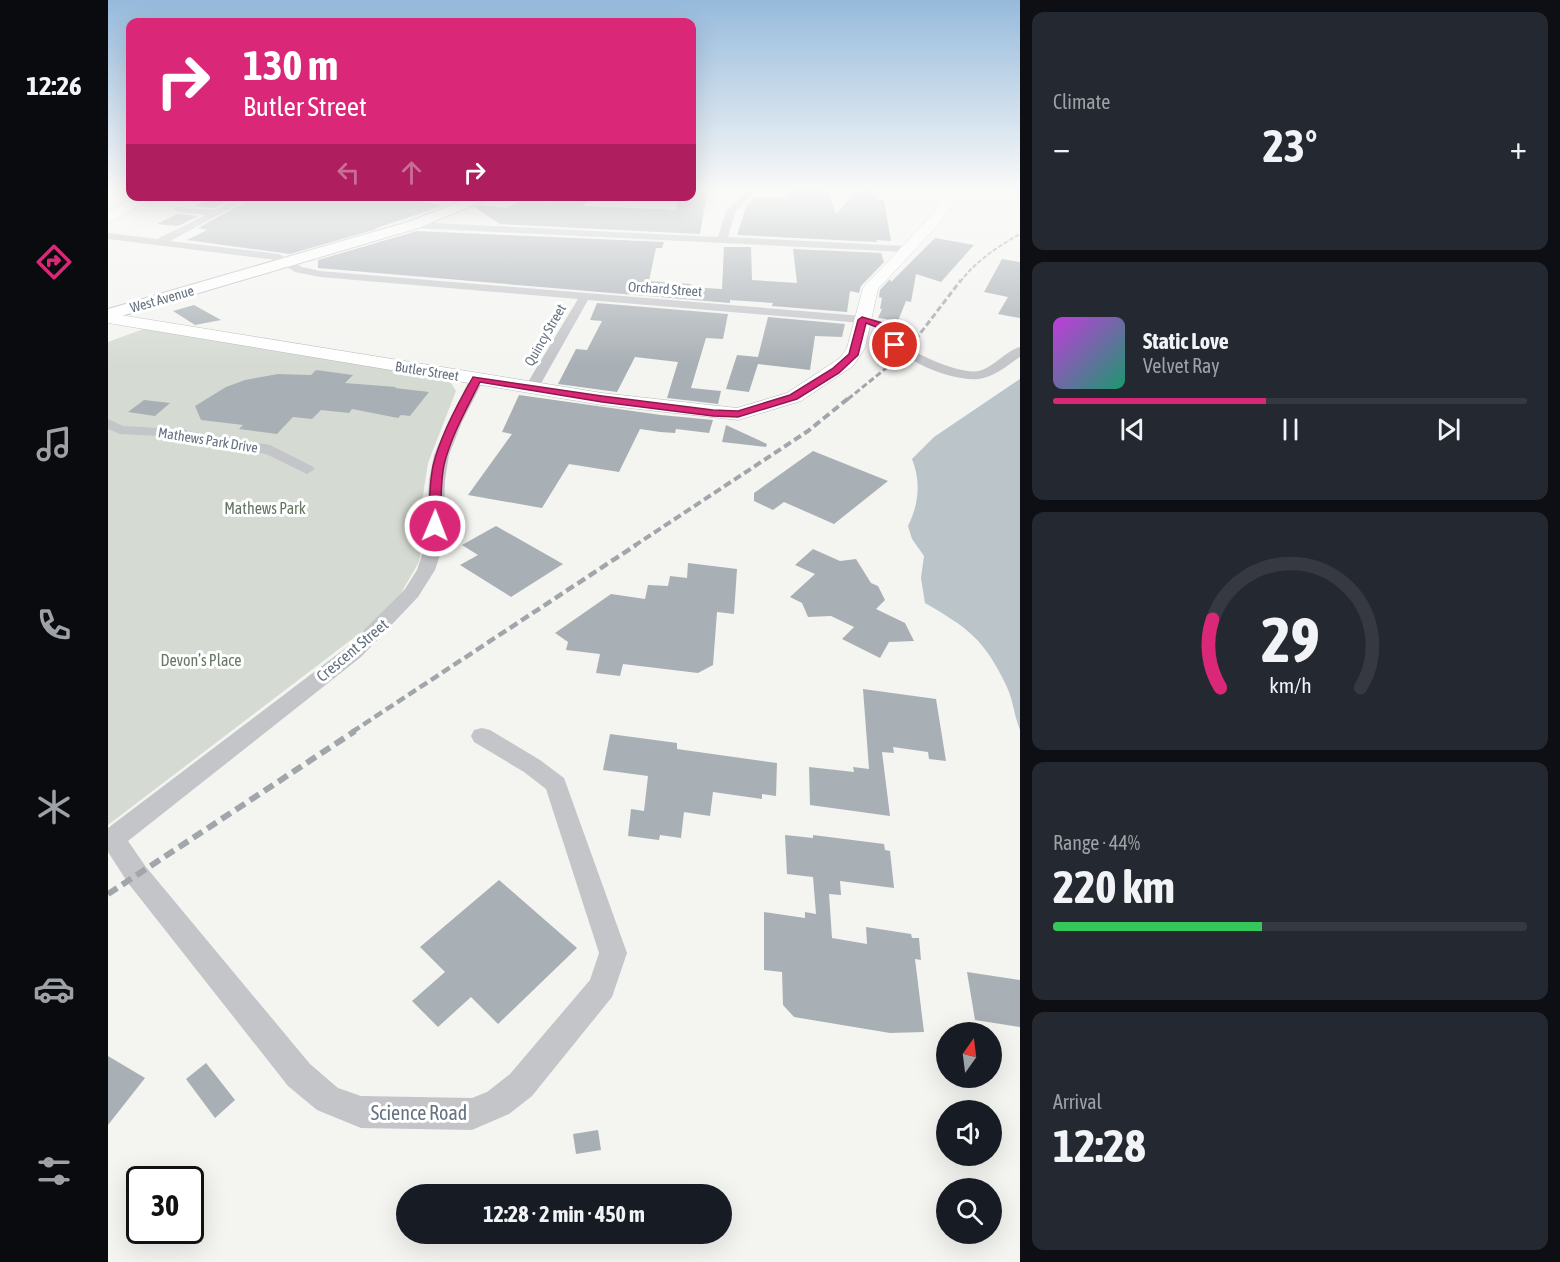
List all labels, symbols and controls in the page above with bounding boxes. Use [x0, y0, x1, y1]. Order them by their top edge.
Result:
text: 130 m [243, 41, 338, 89]
icon: right [144, 42, 222, 120]
text: 12:26 [26, 70, 82, 101]
text: Climate [1053, 90, 1110, 113]
text: Butler Street [243, 91, 367, 122]
text: 23° [1263, 120, 1317, 172]
text: − [1053, 128, 1070, 166]
text: + [1510, 128, 1527, 166]
icon: left [332, 156, 365, 189]
icon: ahead [395, 156, 428, 189]
icon: right [458, 156, 491, 189]
icon: directions [33, 241, 75, 283]
street label: Orchard Street [627, 278, 703, 300]
street label: West Avenue [128, 282, 196, 316]
street label: Quincy Street [521, 301, 569, 369]
pin [869, 319, 920, 370]
icon: arrive [878, 328, 911, 361]
text: Static Love [1143, 328, 1229, 354]
text: Velvet Ray [1143, 354, 1220, 377]
street label: Butler Street [394, 358, 460, 384]
icon: previous [1116, 413, 1149, 446]
icon: pause [1274, 413, 1307, 446]
icon: next [1432, 413, 1465, 446]
icon: music [33, 423, 75, 465]
street label: Mathews Park Drive [157, 424, 259, 456]
position arrow [403, 494, 467, 558]
park label: Mathews Park [224, 499, 306, 517]
icon: phone [33, 604, 75, 646]
text: 29 [1261, 604, 1319, 675]
street label: Crescent Street [313, 615, 392, 685]
park label: Devon’s Place [160, 651, 242, 669]
text: km/h [1269, 673, 1311, 698]
icon: climate [33, 786, 75, 828]
text: Range · 44% [1053, 831, 1140, 854]
text: 220 km [1053, 861, 1175, 913]
icon: car [33, 968, 75, 1010]
north arrow [936, 1022, 1002, 1088]
map controls [936, 1022, 1002, 1244]
text: Arrival [1053, 1090, 1102, 1113]
button: sound [936, 1100, 1002, 1166]
street label: Science Road [371, 1101, 467, 1124]
text: 12:28 [1053, 1120, 1146, 1172]
icon: filters [33, 1150, 75, 1192]
speed limit sign: 30 [126, 1166, 204, 1244]
button: search [936, 1178, 1002, 1244]
text: 12:28 · 2 min · 450 m [483, 1201, 645, 1227]

